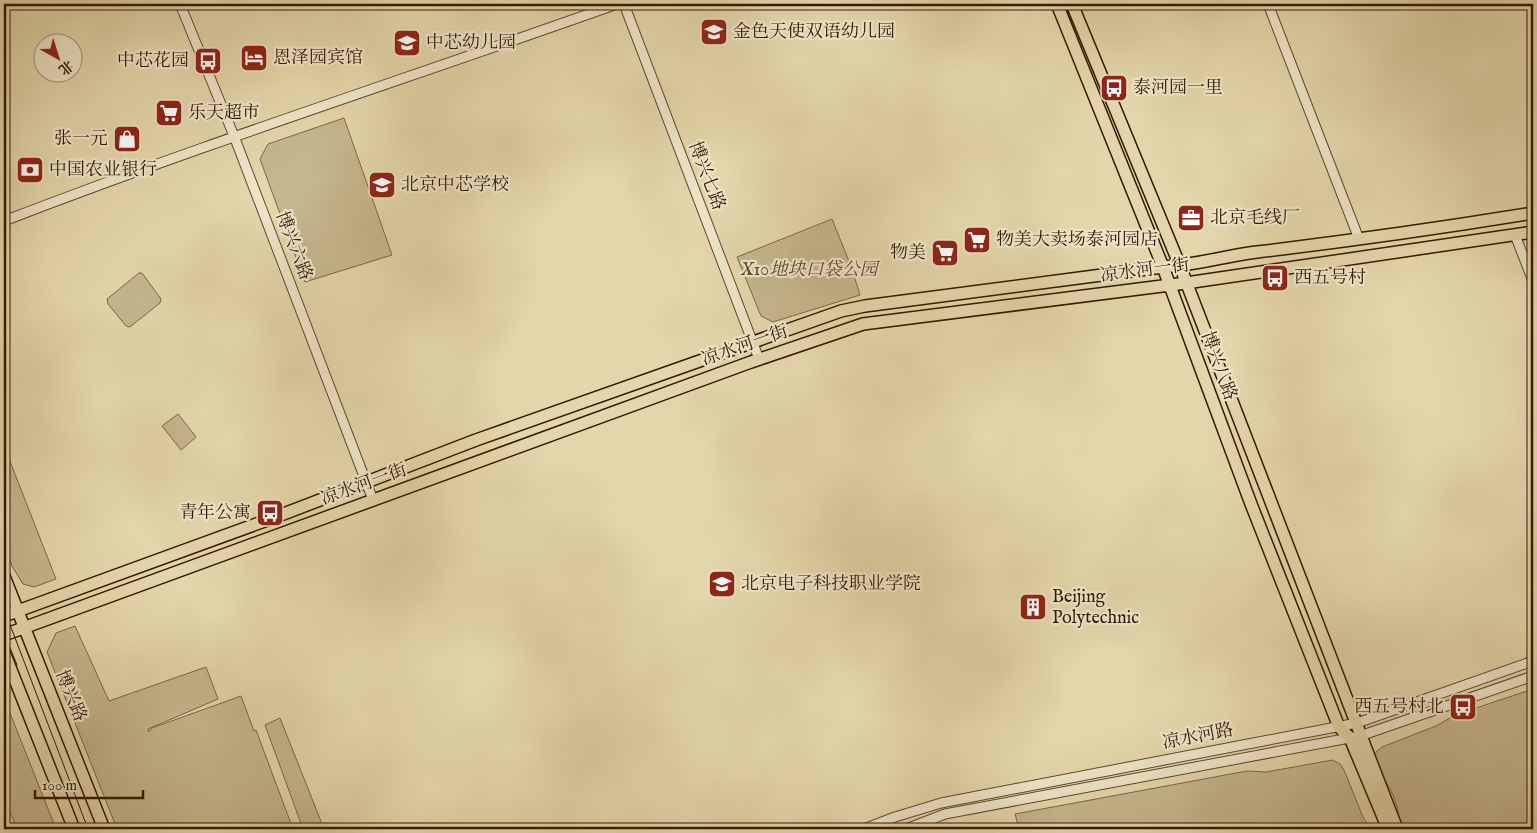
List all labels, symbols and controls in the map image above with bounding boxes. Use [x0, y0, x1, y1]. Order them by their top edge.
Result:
school or university icon: 金色天使双语幼儿园 [699, 17, 729, 47]
place label: 金色天使双语幼儿园 [733, 21, 895, 44]
school or university icon: 中芯幼儿园 [392, 28, 422, 58]
north arrow [32, 32, 82, 82]
place label: 中芯幼儿园 [426, 32, 516, 55]
hotel icon: 恩泽园宾馆 [239, 43, 269, 73]
bus stop icon: 中芯花园 [193, 46, 223, 76]
place label: 恩泽园宾馆 [273, 47, 363, 70]
place label: 中芯花园 [117, 50, 189, 73]
text: 北 [54, 56, 77, 79]
bus stop icon: 泰河园一里 [1099, 73, 1129, 103]
place label: 泰河园一里 [1133, 77, 1223, 100]
supermarket icon: 乐天超市 [154, 98, 184, 128]
place label: 乐天超市 [188, 102, 260, 125]
shop icon: 张一元 [112, 124, 142, 154]
place label: 张一元 [54, 128, 108, 151]
street label: 博兴七路 [682, 138, 730, 214]
bank icon: 中国农业银行 [15, 155, 45, 185]
place label: 中国农业银行 [49, 159, 157, 182]
school or university icon: 北京中芯学校 [367, 170, 397, 200]
place label: 北京中芯学校 [401, 174, 509, 197]
office icon: 北京毛线厂 [1176, 203, 1206, 233]
place label: 北京毛线厂 [1210, 207, 1300, 230]
street label: 博兴六路 [269, 208, 317, 284]
supermarket icon: 物美大卖场泰河园店 [962, 225, 992, 255]
place label: 物美大卖场泰河园店 [996, 229, 1158, 252]
supermarket icon: 物美 [930, 238, 960, 268]
place label: 物美 [890, 242, 926, 265]
street label: 凉水河一街 [1099, 254, 1191, 288]
park label: X10地块口袋公园 [739, 259, 881, 282]
bus stop icon: 西五号村 [1260, 263, 1290, 293]
place label: 西五号村 [1294, 267, 1366, 290]
street label: 凉水河一街 [699, 320, 791, 372]
street label: 博兴八路 [1195, 328, 1241, 404]
street label: 凉水河一街 [318, 459, 410, 511]
bus stop icon: 青年公寓 [255, 498, 285, 528]
place label: 青年公寓 [179, 502, 251, 525]
school or university icon: 北京电子科技职业学院 [707, 569, 737, 599]
place label: 北京电子科技职业学院 [741, 573, 921, 596]
place label: Beijing Polytechnic [1052, 586, 1139, 630]
building icon: Beijing Polytechnic [1018, 592, 1048, 622]
street label: 博兴路 [49, 667, 91, 725]
bus stop icon: 西五号村北 [1448, 692, 1478, 722]
place label: 西五号村北 [1354, 696, 1444, 719]
street label: 凉水河路 [1160, 719, 1236, 755]
scale bar [35, 768, 142, 800]
text: 100 m [42, 776, 78, 795]

